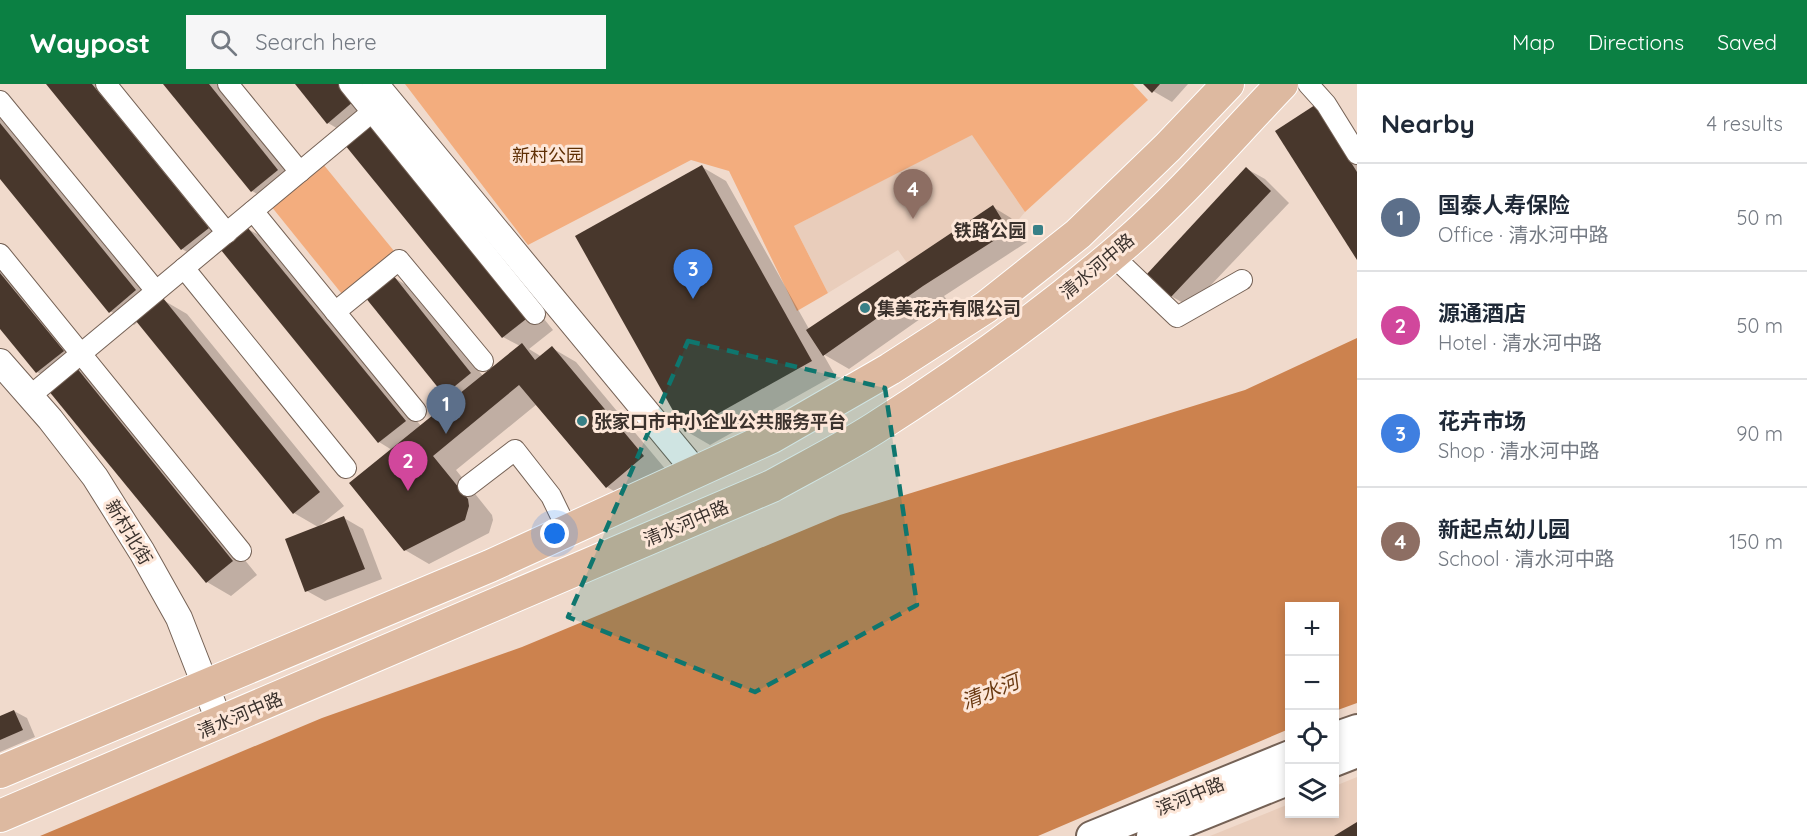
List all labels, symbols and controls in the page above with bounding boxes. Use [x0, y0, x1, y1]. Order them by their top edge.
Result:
search box [186, 15, 606, 69]
text: Waypost [30, 25, 150, 60]
icon: search [207, 26, 240, 59]
text: Search here [255, 28, 377, 56]
text: Map [1512, 29, 1555, 55]
text: Directions [1588, 29, 1684, 55]
text: Saved [1717, 29, 1777, 55]
text: Nearby [1381, 107, 1475, 140]
text: 4 results [1707, 111, 1783, 136]
park label: 新村公园 [512, 144, 584, 167]
pin: 4 [894, 170, 932, 219]
text: 国泰人寿保险 [1438, 191, 1570, 219]
text: 1 [1397, 205, 1404, 230]
text: 50 m [1737, 205, 1783, 230]
place label: 铁路公园 [954, 219, 1026, 242]
text: Office · 清水河中路 [1438, 222, 1608, 247]
marker: 铁路公园 [1031, 223, 1045, 237]
street label: 清水河中路 [1055, 228, 1139, 304]
pin: 3 [674, 250, 712, 299]
place label: 集美花卉有限公司 [877, 297, 1021, 320]
text: 源通酒店 [1438, 299, 1526, 327]
marker: 集美花卉有限公司 [858, 301, 872, 315]
text: 2 [1395, 313, 1406, 338]
text: 50 m [1737, 313, 1783, 338]
text: Hotel · 清水河中路 [1438, 330, 1602, 355]
pin: 1 [426, 384, 466, 434]
text: 花卉市场 [1438, 407, 1526, 435]
place label: 张家口市中小企业公共服务平台 [594, 410, 846, 433]
marker: 张家口市中小企业公共服务平台 [575, 414, 589, 428]
text: 3 [1395, 421, 1406, 446]
text: 90 m [1736, 421, 1783, 446]
text: Shop · 清水河中路 [1438, 438, 1600, 463]
pin: 2 [388, 442, 428, 491]
street label: 新村北街 [101, 495, 157, 569]
street label: 清水河中路 [640, 495, 732, 551]
text: 新起点幼儿园 [1438, 515, 1570, 543]
your location [540, 519, 569, 548]
text: 4 [1395, 529, 1406, 554]
text: 150 m [1729, 529, 1783, 554]
text: School · 清水河中路 [1438, 546, 1615, 571]
map controls [1285, 602, 1339, 818]
button: + [1285, 602, 1339, 656]
button: − [1285, 656, 1339, 710]
water label: 清水河 [958, 667, 1026, 714]
street label: 清水河中路 [194, 687, 286, 743]
button: locate [1285, 710, 1339, 764]
button: layers [1285, 764, 1339, 818]
street label: 滨河中路 [1152, 772, 1228, 820]

